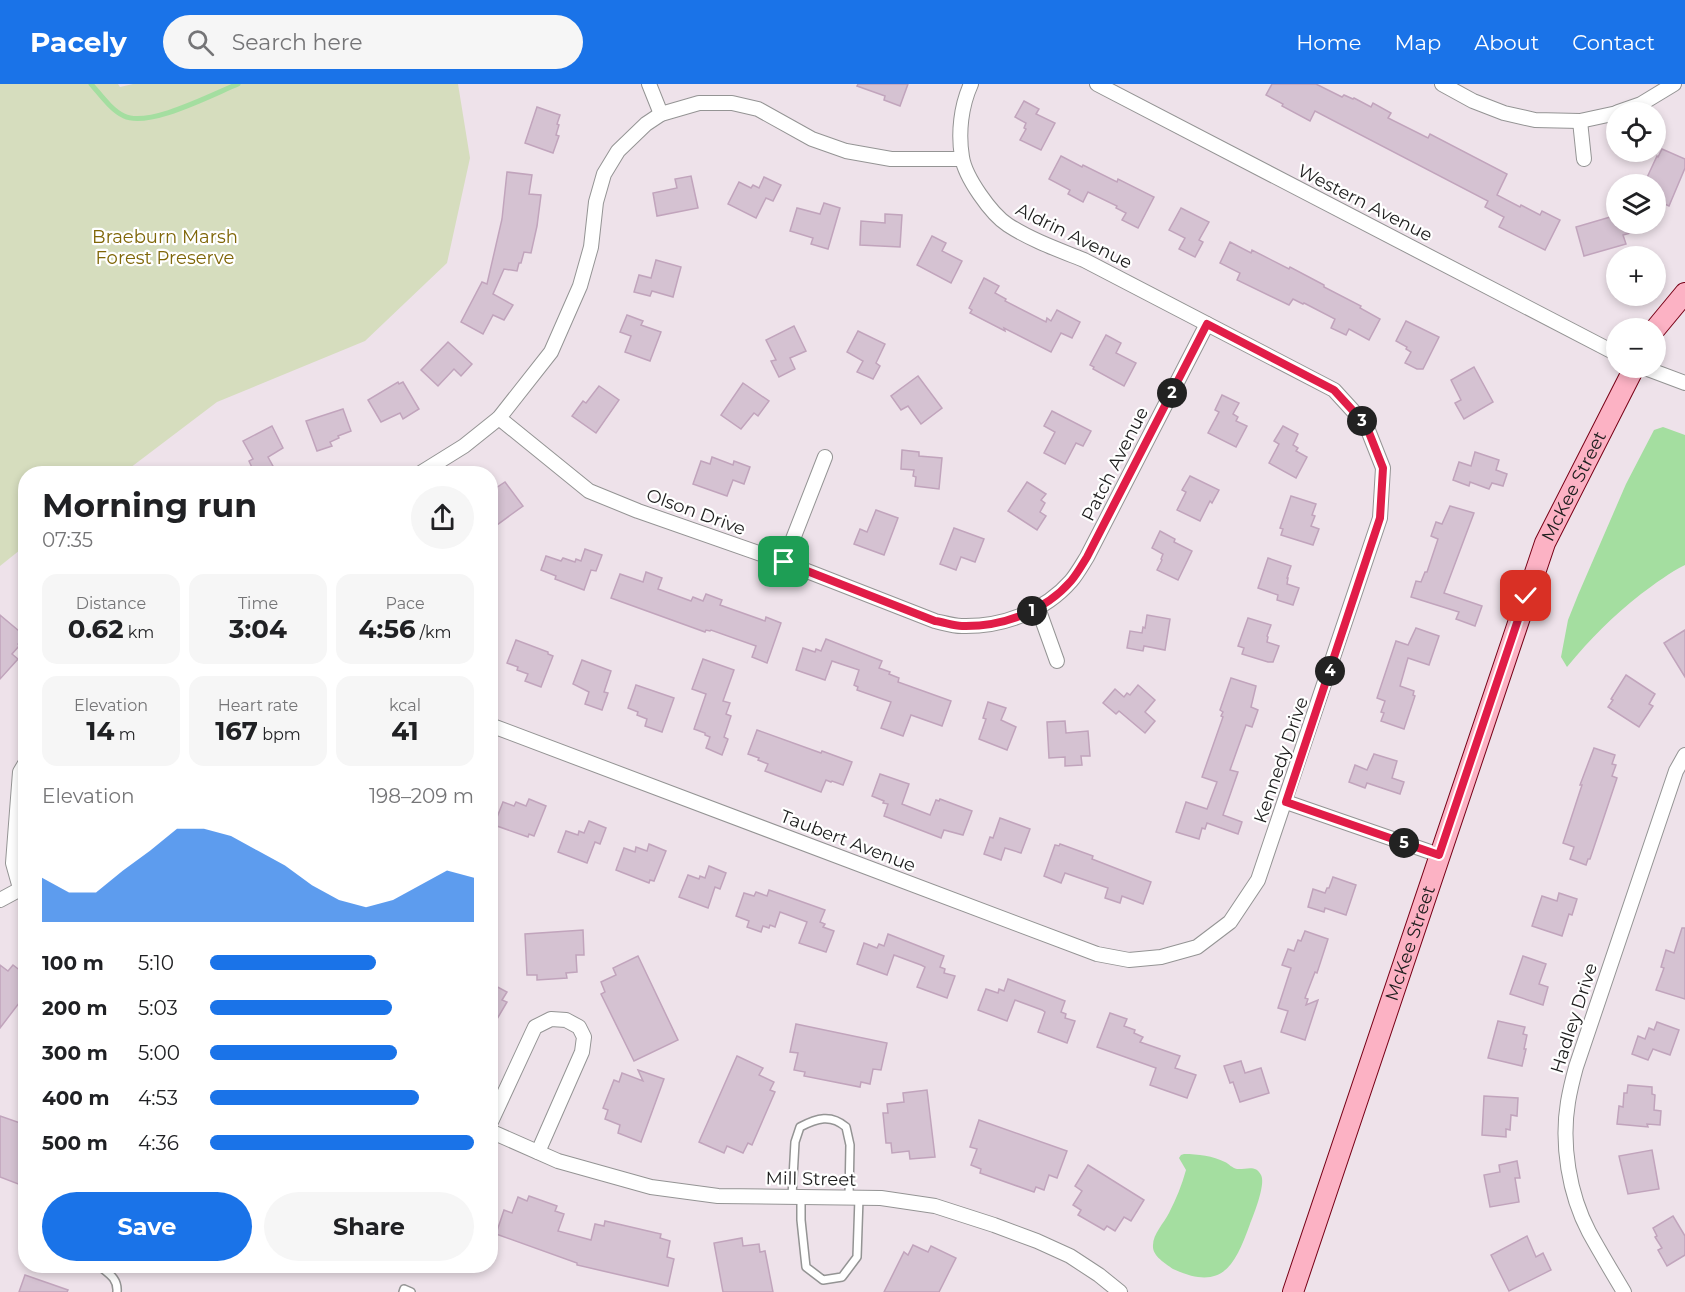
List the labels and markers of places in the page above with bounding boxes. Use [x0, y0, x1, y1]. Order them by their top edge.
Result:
pin: 2 [1157, 378, 1187, 408]
pin: 3 [1347, 406, 1377, 436]
pin [758, 536, 809, 587]
pin [1500, 570, 1551, 621]
pin: 1 [1017, 596, 1047, 626]
pin: 4 [1315, 656, 1345, 686]
pin: 5 [1389, 828, 1419, 858]

